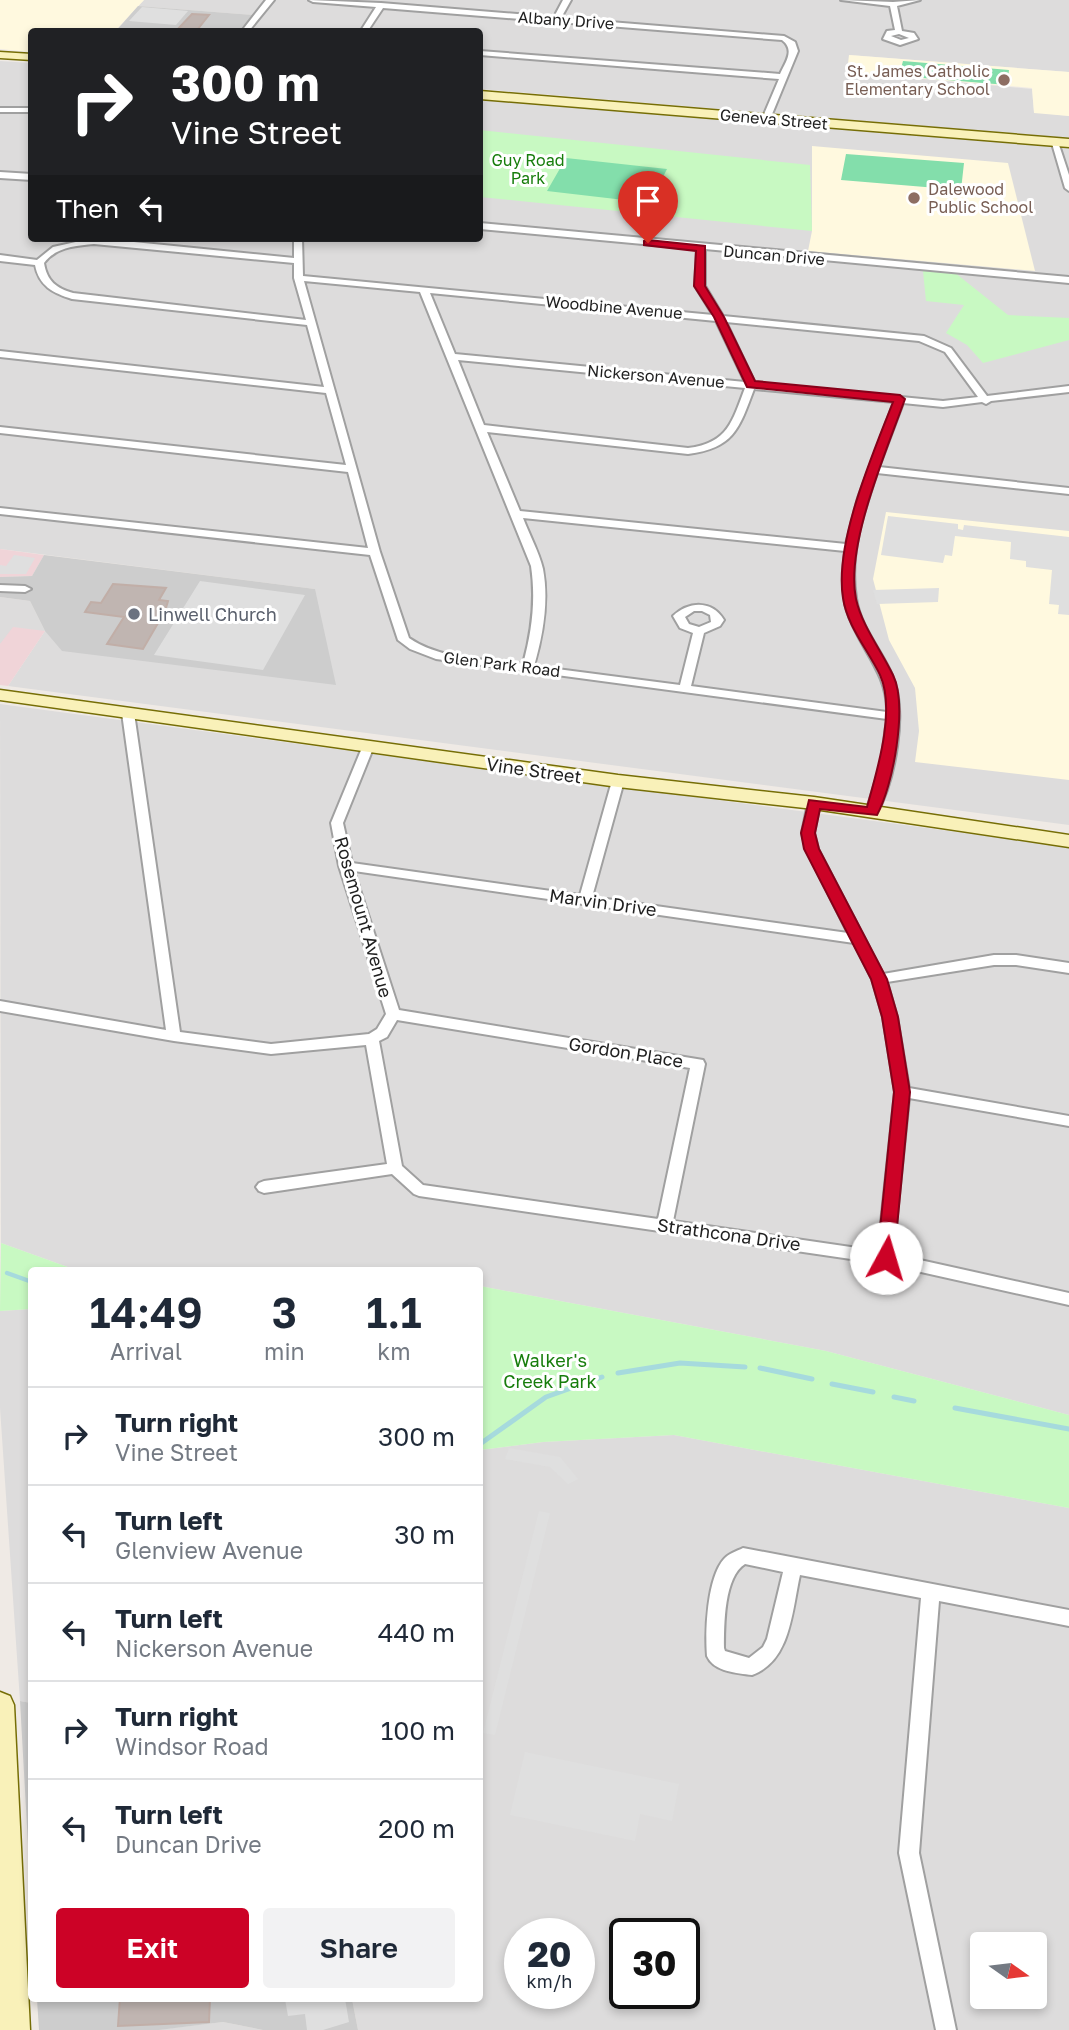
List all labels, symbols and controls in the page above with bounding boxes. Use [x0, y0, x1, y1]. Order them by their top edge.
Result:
street label: Albany Drive [517, 7, 615, 33]
text: 300 m [171, 53, 320, 112]
icon: right [56, 56, 147, 147]
place label: St. James Catholic Elementary School [845, 61, 990, 99]
marker: St. James Catholic Elementary School [996, 72, 1012, 88]
street label: Geneva Street [719, 104, 829, 134]
text: Vine Street [171, 113, 342, 151]
park label: Guy Road Park [491, 150, 565, 188]
pin [618, 171, 678, 243]
place label: Dalewood Public School [928, 179, 1033, 217]
icon: arrive [629, 182, 667, 220]
icon: left [133, 189, 171, 227]
marker: Dalewood Public School [906, 190, 922, 206]
text: Then [56, 193, 119, 224]
street label: Duncan Drive [722, 241, 826, 269]
street label: Woodbine Avenue [545, 291, 683, 323]
street label: Nickerson Avenue [586, 360, 726, 392]
place label: Linwell Church [148, 603, 277, 625]
marker: Linwell Church [126, 606, 142, 622]
street label: Glen Park Road [443, 647, 561, 681]
street label: Vine Street [485, 752, 583, 788]
street label: Rosemount Avenue [330, 834, 398, 1000]
street label: Marvin Drive [548, 884, 658, 920]
street label: Gordon Place [567, 1032, 685, 1072]
street label: Strathcona Drive [656, 1213, 802, 1255]
position arrow [849, 1221, 923, 1295]
text: 14:49 [89, 1287, 203, 1337]
text: 3 [272, 1287, 297, 1337]
text: 1.1 [366, 1287, 422, 1337]
text: Arrival [110, 1337, 182, 1365]
text: min [264, 1337, 305, 1365]
text: km [377, 1337, 411, 1365]
park label: Walker's Creek Park [503, 1349, 597, 1392]
text: Turn right [115, 1407, 238, 1438]
icon: right [56, 1417, 94, 1455]
text: 300 m [378, 1421, 455, 1452]
text: Vine Street [115, 1438, 238, 1466]
text: Turn left [115, 1505, 223, 1536]
icon: left [56, 1515, 94, 1553]
text: 30 m [394, 1519, 455, 1550]
text: Glenview Avenue [115, 1536, 303, 1564]
text: Turn left [115, 1603, 223, 1634]
icon: left [56, 1613, 94, 1651]
text: 440 m [378, 1617, 455, 1648]
text: Nickerson Avenue [115, 1634, 313, 1662]
text: Turn right [115, 1701, 238, 1732]
icon: right [56, 1711, 94, 1749]
text: 100 m [381, 1715, 455, 1746]
text: Windsor Road [115, 1732, 269, 1760]
text: Turn left [115, 1799, 223, 1830]
icon: left [56, 1809, 94, 1847]
text: 200 m [378, 1813, 455, 1844]
text: Duncan Drive [115, 1830, 262, 1858]
button: Exit [56, 1908, 249, 1988]
button: Share [263, 1908, 455, 1988]
speed limit sign: 30 [609, 1918, 700, 2009]
north arrow [970, 1932, 1046, 2009]
map controls [970, 1932, 1047, 2009]
text: 20 [527, 1933, 572, 1975]
text: km/h [527, 1970, 572, 1992]

